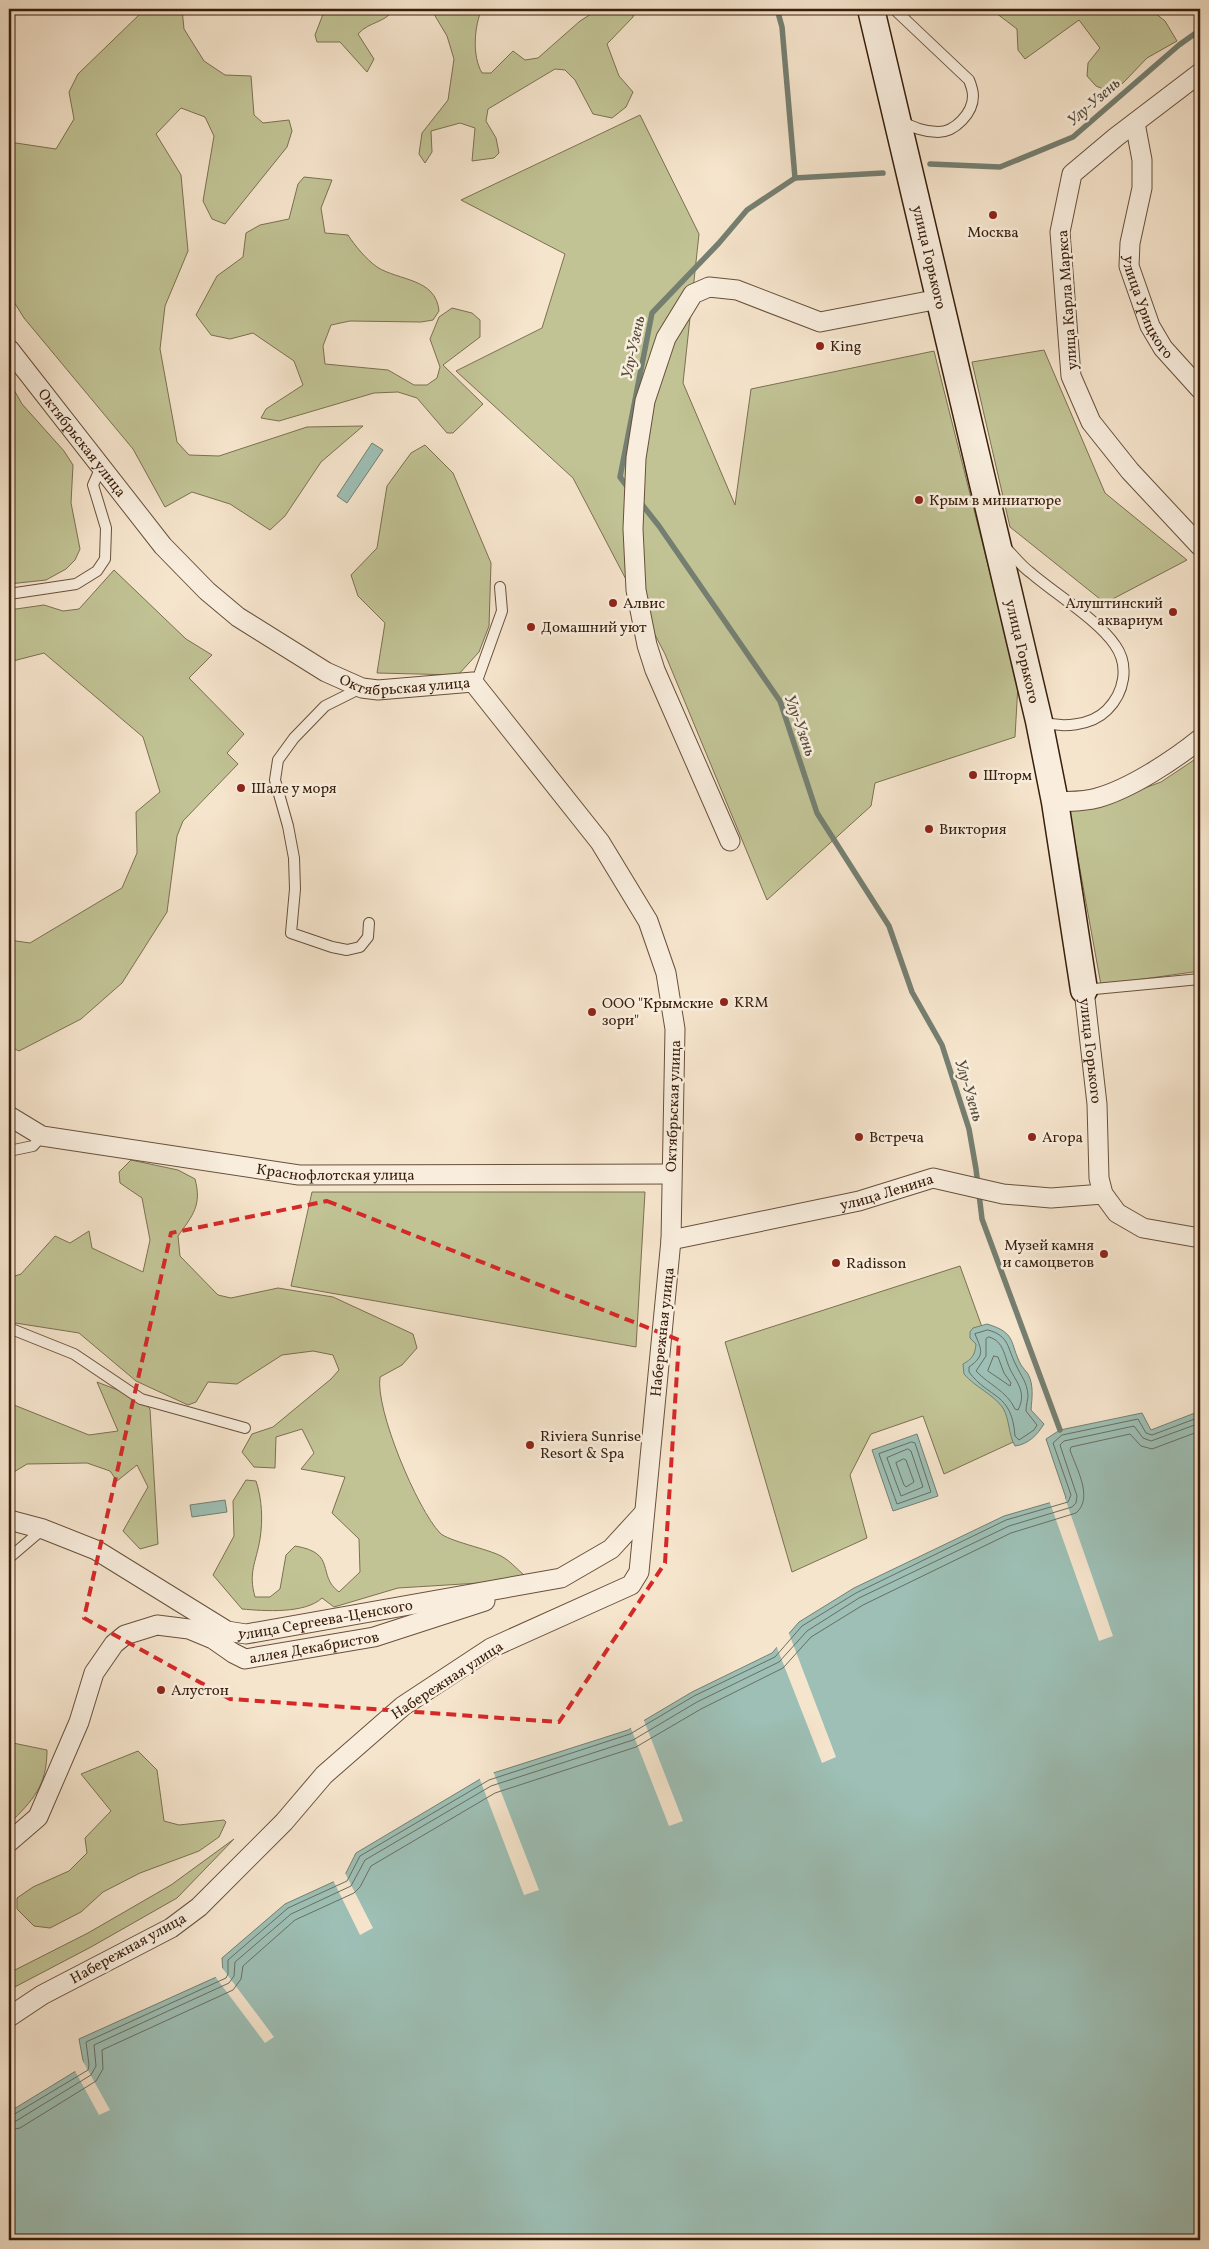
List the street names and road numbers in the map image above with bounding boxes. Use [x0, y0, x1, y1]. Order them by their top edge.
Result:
street label: улица Горького [906, 203, 951, 312]
street label: улица Карла Маркса [1053, 229, 1084, 371]
street label: улица Урицкого [1117, 255, 1177, 364]
street label: Октябрьская улица [32, 385, 130, 502]
street label: улица Горького [999, 598, 1044, 706]
street label: Октябрьская улица [335, 670, 471, 702]
street label: улица Горького [1073, 997, 1106, 1105]
street label: Октябрьская улица [662, 1040, 687, 1173]
street label: Краснофлотская улица [255, 1160, 415, 1187]
street label: улица Ленина [838, 1169, 937, 1217]
street label: Набережная улица [646, 1266, 681, 1398]
street label: улица Сергеева-Ценского [236, 1596, 415, 1646]
street label: аллея Декабристов [248, 1627, 382, 1670]
street label: Набережная улица [388, 1637, 508, 1726]
street label: Набережная улица [67, 1909, 191, 1990]

